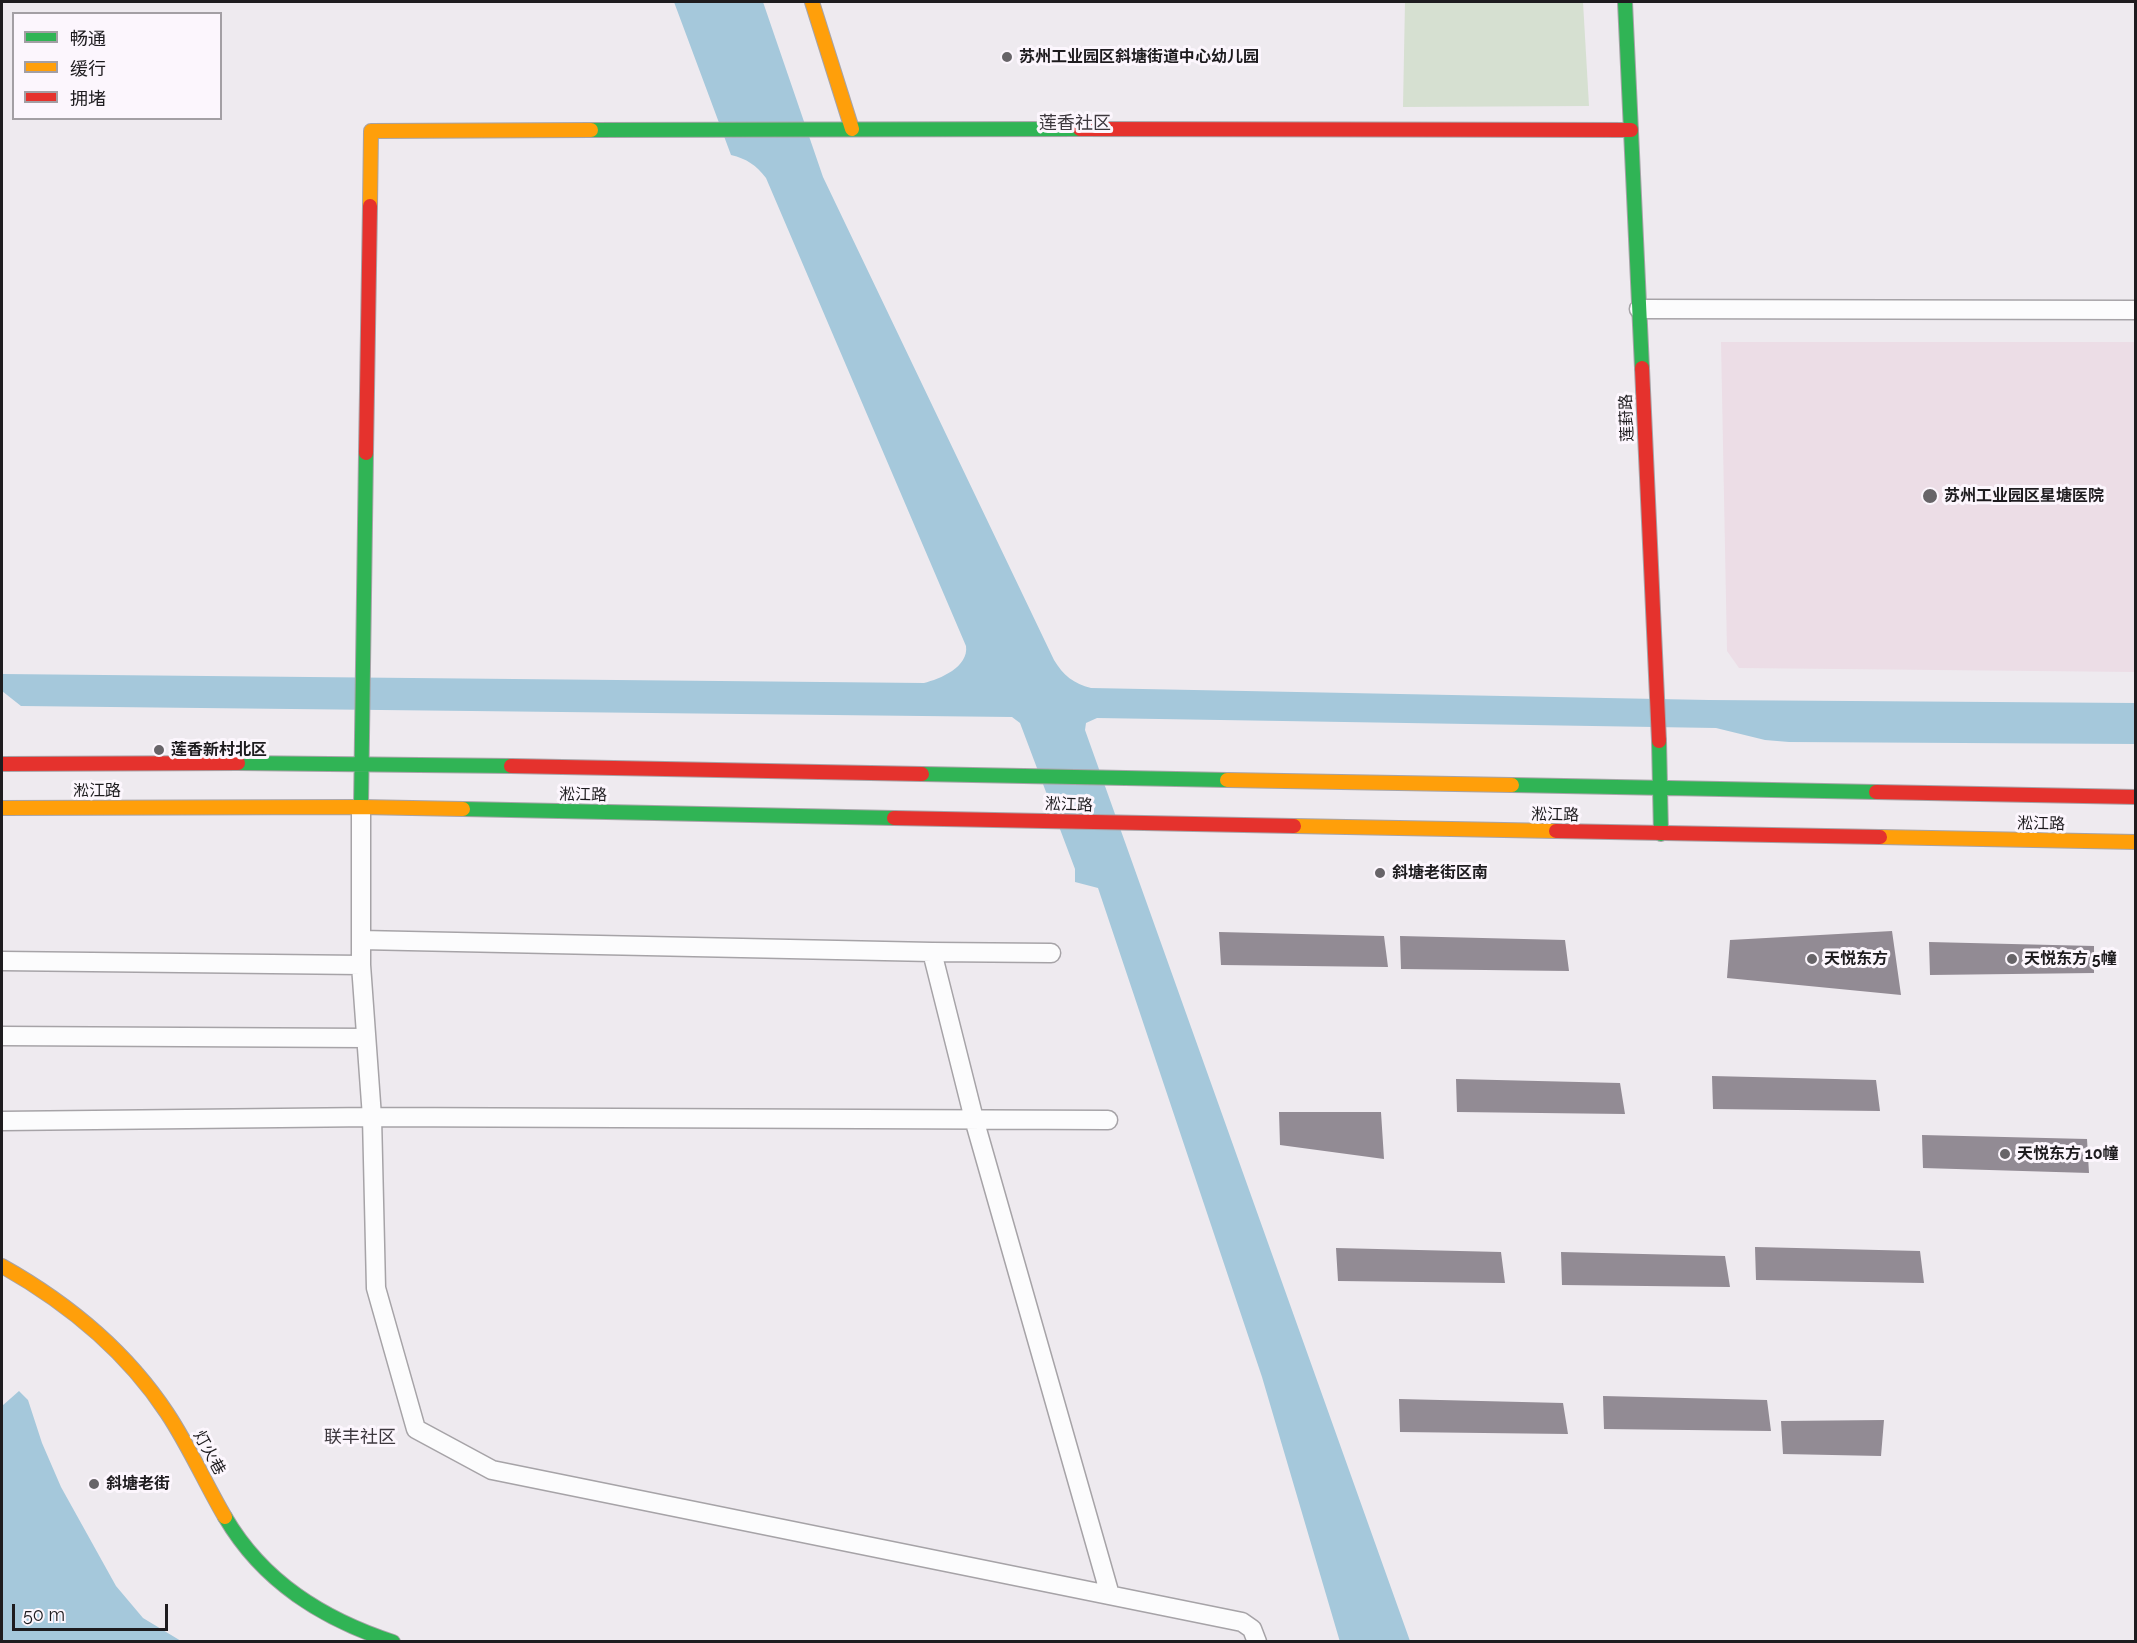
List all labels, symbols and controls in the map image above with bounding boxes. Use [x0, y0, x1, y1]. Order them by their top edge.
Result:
legend [12, 12, 222, 120]
text: 畅通 [70, 28, 106, 49]
place label: 苏州工业园区斜塘街道中心幼儿园 [1019, 47, 1259, 67]
marker: 苏州工业园区斜塘街道中心幼儿园 [1000, 50, 1014, 64]
text: 缓行 [70, 58, 106, 79]
text: 拥堵 [70, 88, 106, 109]
district label: 莲香社区 [1039, 113, 1111, 135]
street label: 莲葑路 [1617, 394, 1637, 442]
place label: 苏州工业园区星塘医院 [1944, 486, 2104, 506]
marker: 苏州工业园区星塘医院 [1921, 487, 1939, 505]
place label: 莲香新村北区 [171, 740, 267, 760]
marker: 莲香新村北区 [152, 743, 166, 757]
street label: 淞江路 [73, 781, 121, 801]
street label: 淞江路 [559, 785, 607, 805]
street label: 淞江路 [1045, 795, 1093, 815]
street label: 淞江路 [1531, 805, 1579, 825]
street label: 淞江路 [2017, 814, 2065, 834]
place label: 斜塘老街区南 [1392, 863, 1488, 883]
marker: 斜塘老街区南 [1373, 866, 1387, 880]
place label: 天悦东方 [1824, 949, 1888, 969]
place label: 天悦东方 5幢 [2024, 949, 2117, 969]
marker: 天悦东方 [1805, 952, 1819, 966]
marker: 天悦东方 5幢 [2005, 952, 2019, 966]
place label: 天悦东方 10幢 [2017, 1144, 2119, 1164]
marker: 天悦东方 10幢 [1998, 1147, 2012, 1161]
street label: 灯火巷 [189, 1427, 229, 1479]
district label: 联丰社区 [324, 1427, 396, 1449]
place label: 斜塘老街 [106, 1474, 170, 1494]
marker: 斜塘老街 [87, 1477, 101, 1491]
scale bar [15, 1592, 171, 1630]
text: 50 m [23, 1604, 65, 1625]

